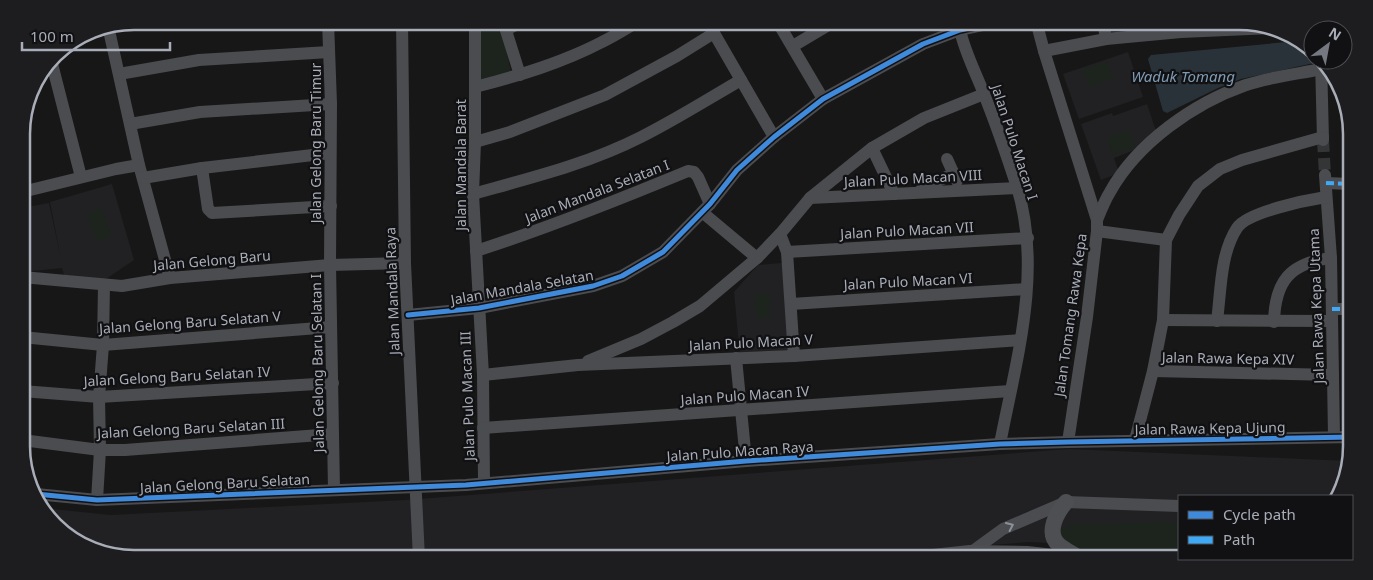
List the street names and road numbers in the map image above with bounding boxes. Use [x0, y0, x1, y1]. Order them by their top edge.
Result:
street label: Jalan Gelong Baru Timur [306, 63, 325, 225]
street label: Jalan Pulo Macan I [987, 80, 1043, 202]
street label: Jalan Mandala Barat [451, 99, 470, 233]
street label: Jalan Mandala Selatan I [520, 155, 672, 228]
street label: Jalan Pulo Macan VIII [841, 165, 983, 191]
street label: Jalan Pulo Macan VII [838, 217, 974, 243]
street label: Jalan Mandala Raya [380, 227, 404, 357]
street label: Jalan Rawa Kepa Utama [1304, 228, 1328, 386]
street label: Jalan Tomang Rawa Kepa [1049, 232, 1091, 400]
street label: Jalan Gelong Baru [150, 245, 272, 275]
street label: Jalan Mandala Selatan [447, 265, 595, 309]
street label: Jalan Pulo Macan VI [841, 268, 973, 294]
street label: Jalan Gelong Baru Selatan I [306, 273, 328, 454]
street label: Jalan Gelong Baru Selatan V [96, 306, 282, 338]
street label: Jalan Pulo Macan V [687, 329, 814, 355]
street label: Jalan Pulo Macan III [455, 330, 479, 463]
street label: Jalan Rawa Kepa XIV [1160, 347, 1295, 369]
street label: Jalan Gelong Baru Selatan IV [81, 362, 271, 390]
street label: Jalan Pulo Macan IV [678, 381, 811, 409]
street label: Jalan Gelong Baru Selatan III [95, 414, 286, 443]
street label: Jalan Rawa Kepa Ujung [1132, 417, 1286, 439]
street label: Jalan Pulo Macan Raya [664, 436, 814, 466]
street label: Jalan Gelong Baru Selatan [138, 469, 310, 497]

